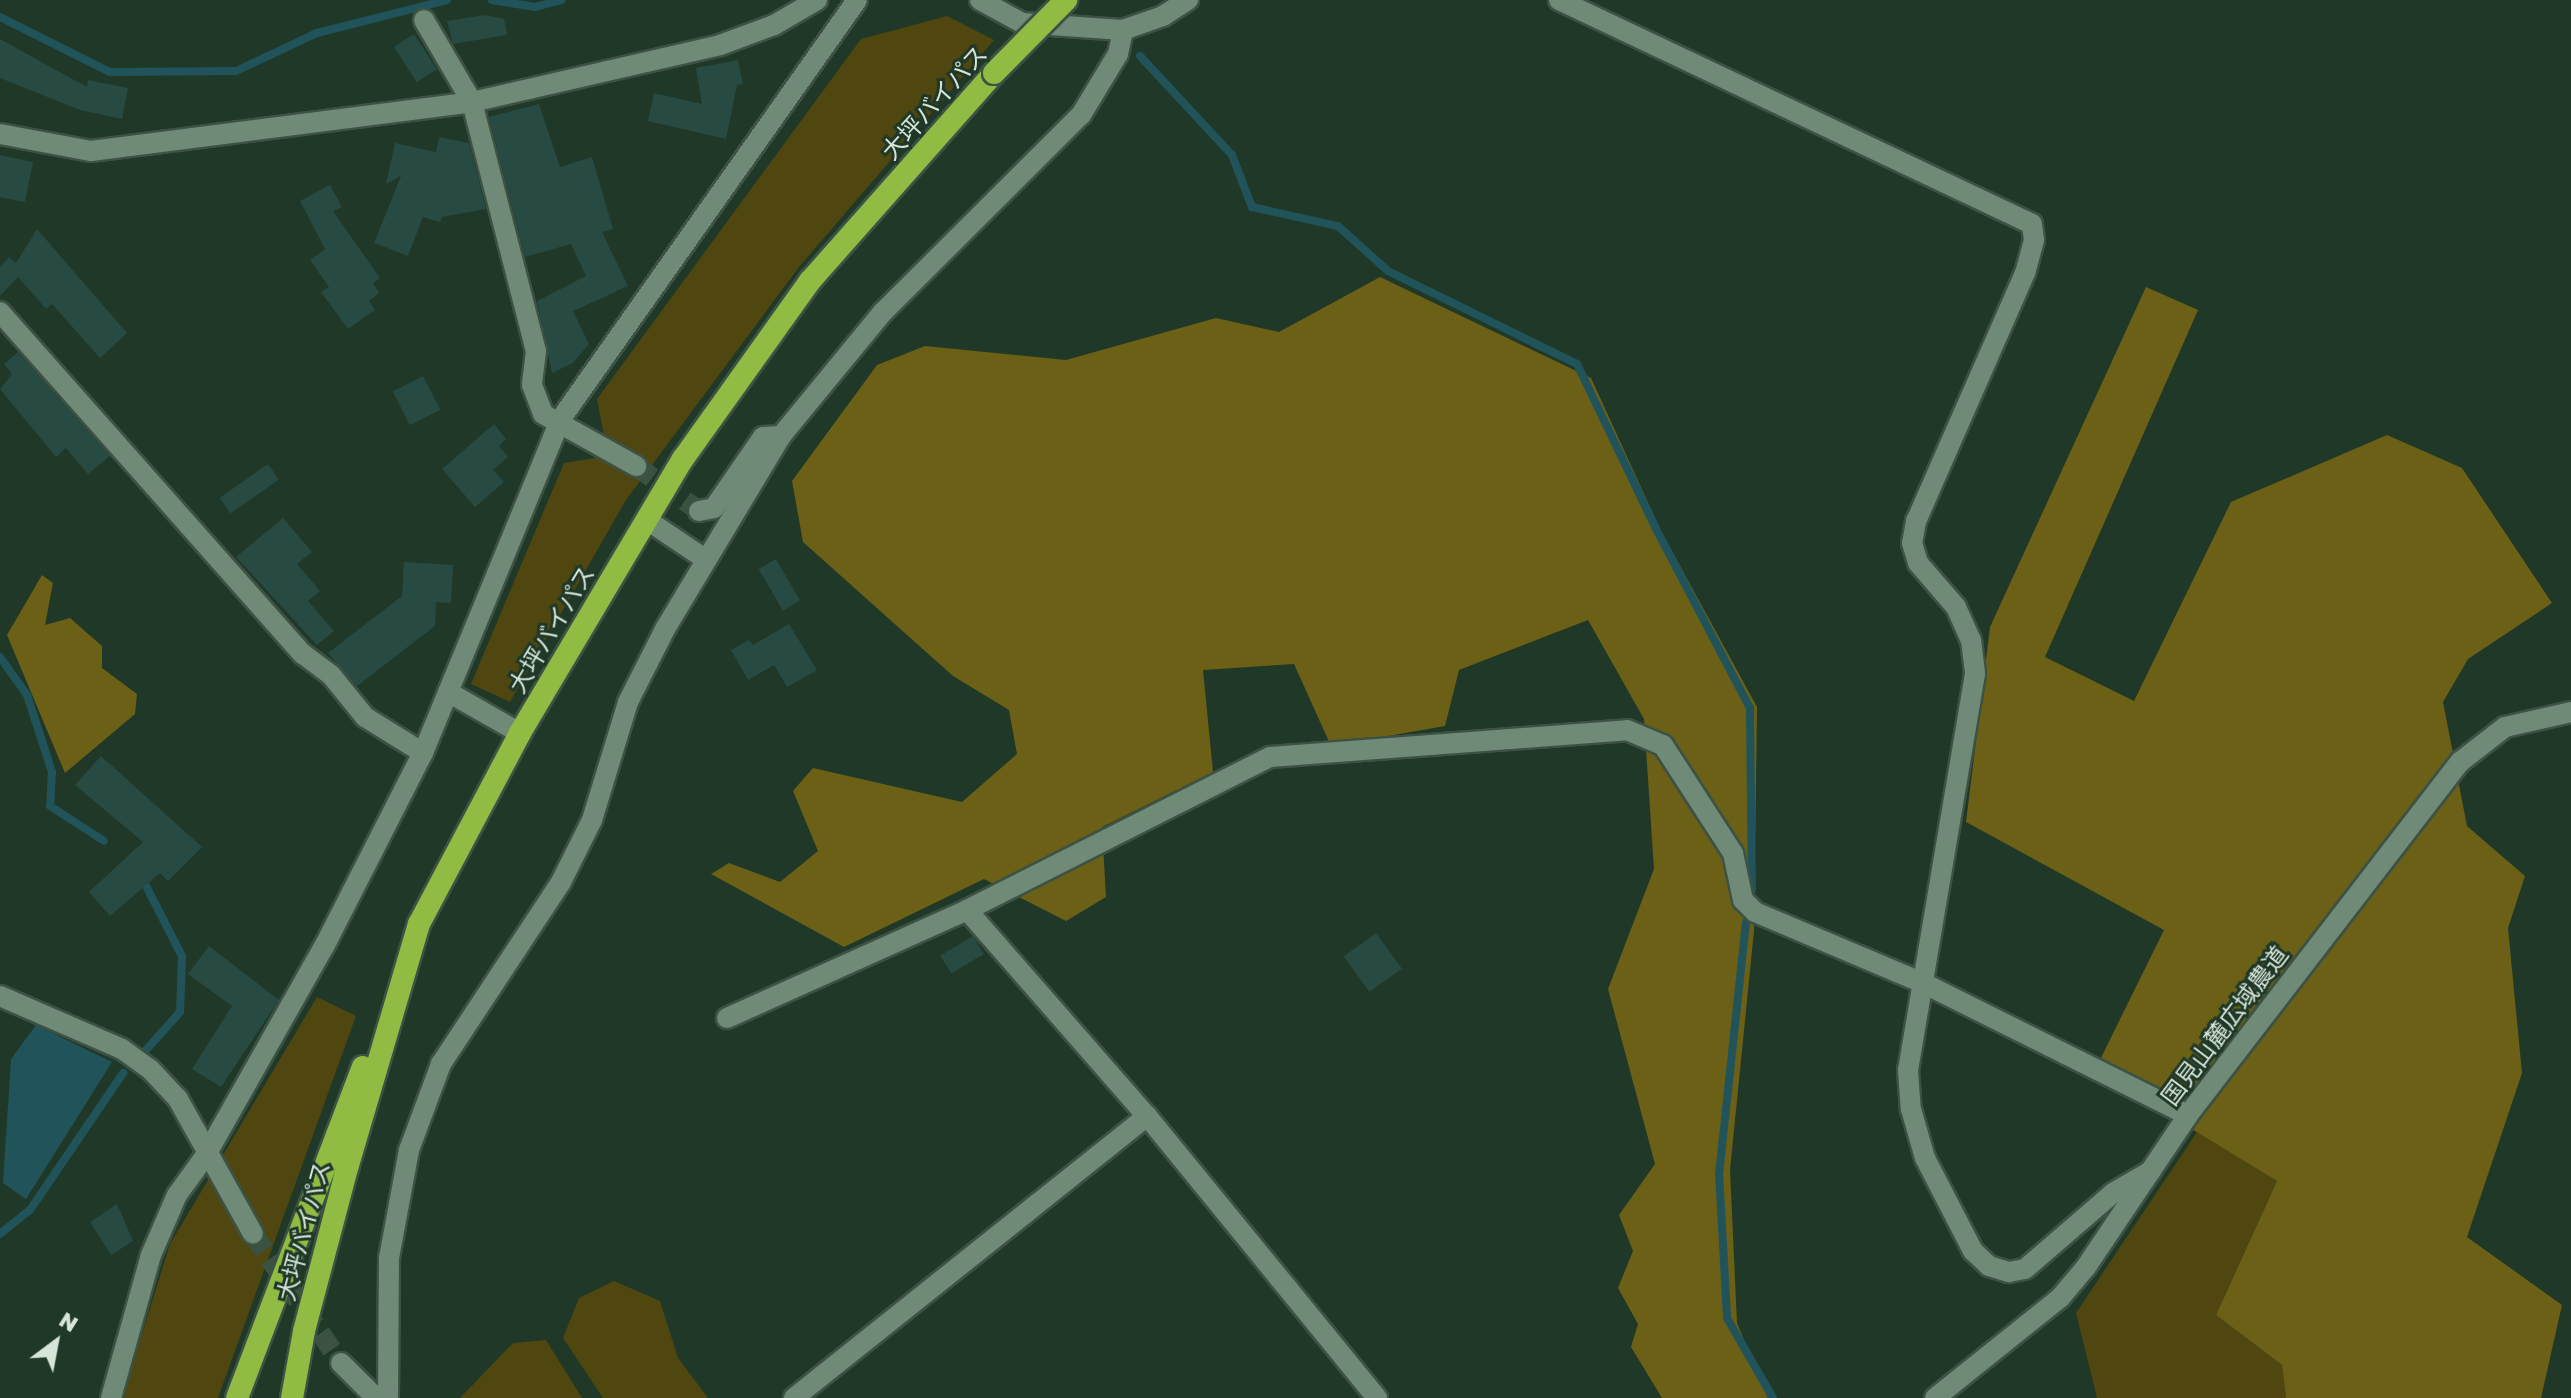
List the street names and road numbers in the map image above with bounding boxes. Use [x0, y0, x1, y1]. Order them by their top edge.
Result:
street label: 大坪バイパス [875, 39, 993, 165]
street label: 大坪バイパス [502, 560, 600, 698]
street label: 国見山麓広域農道 [2155, 940, 2293, 1110]
street label: 大坪バイパス [270, 1158, 336, 1304]

